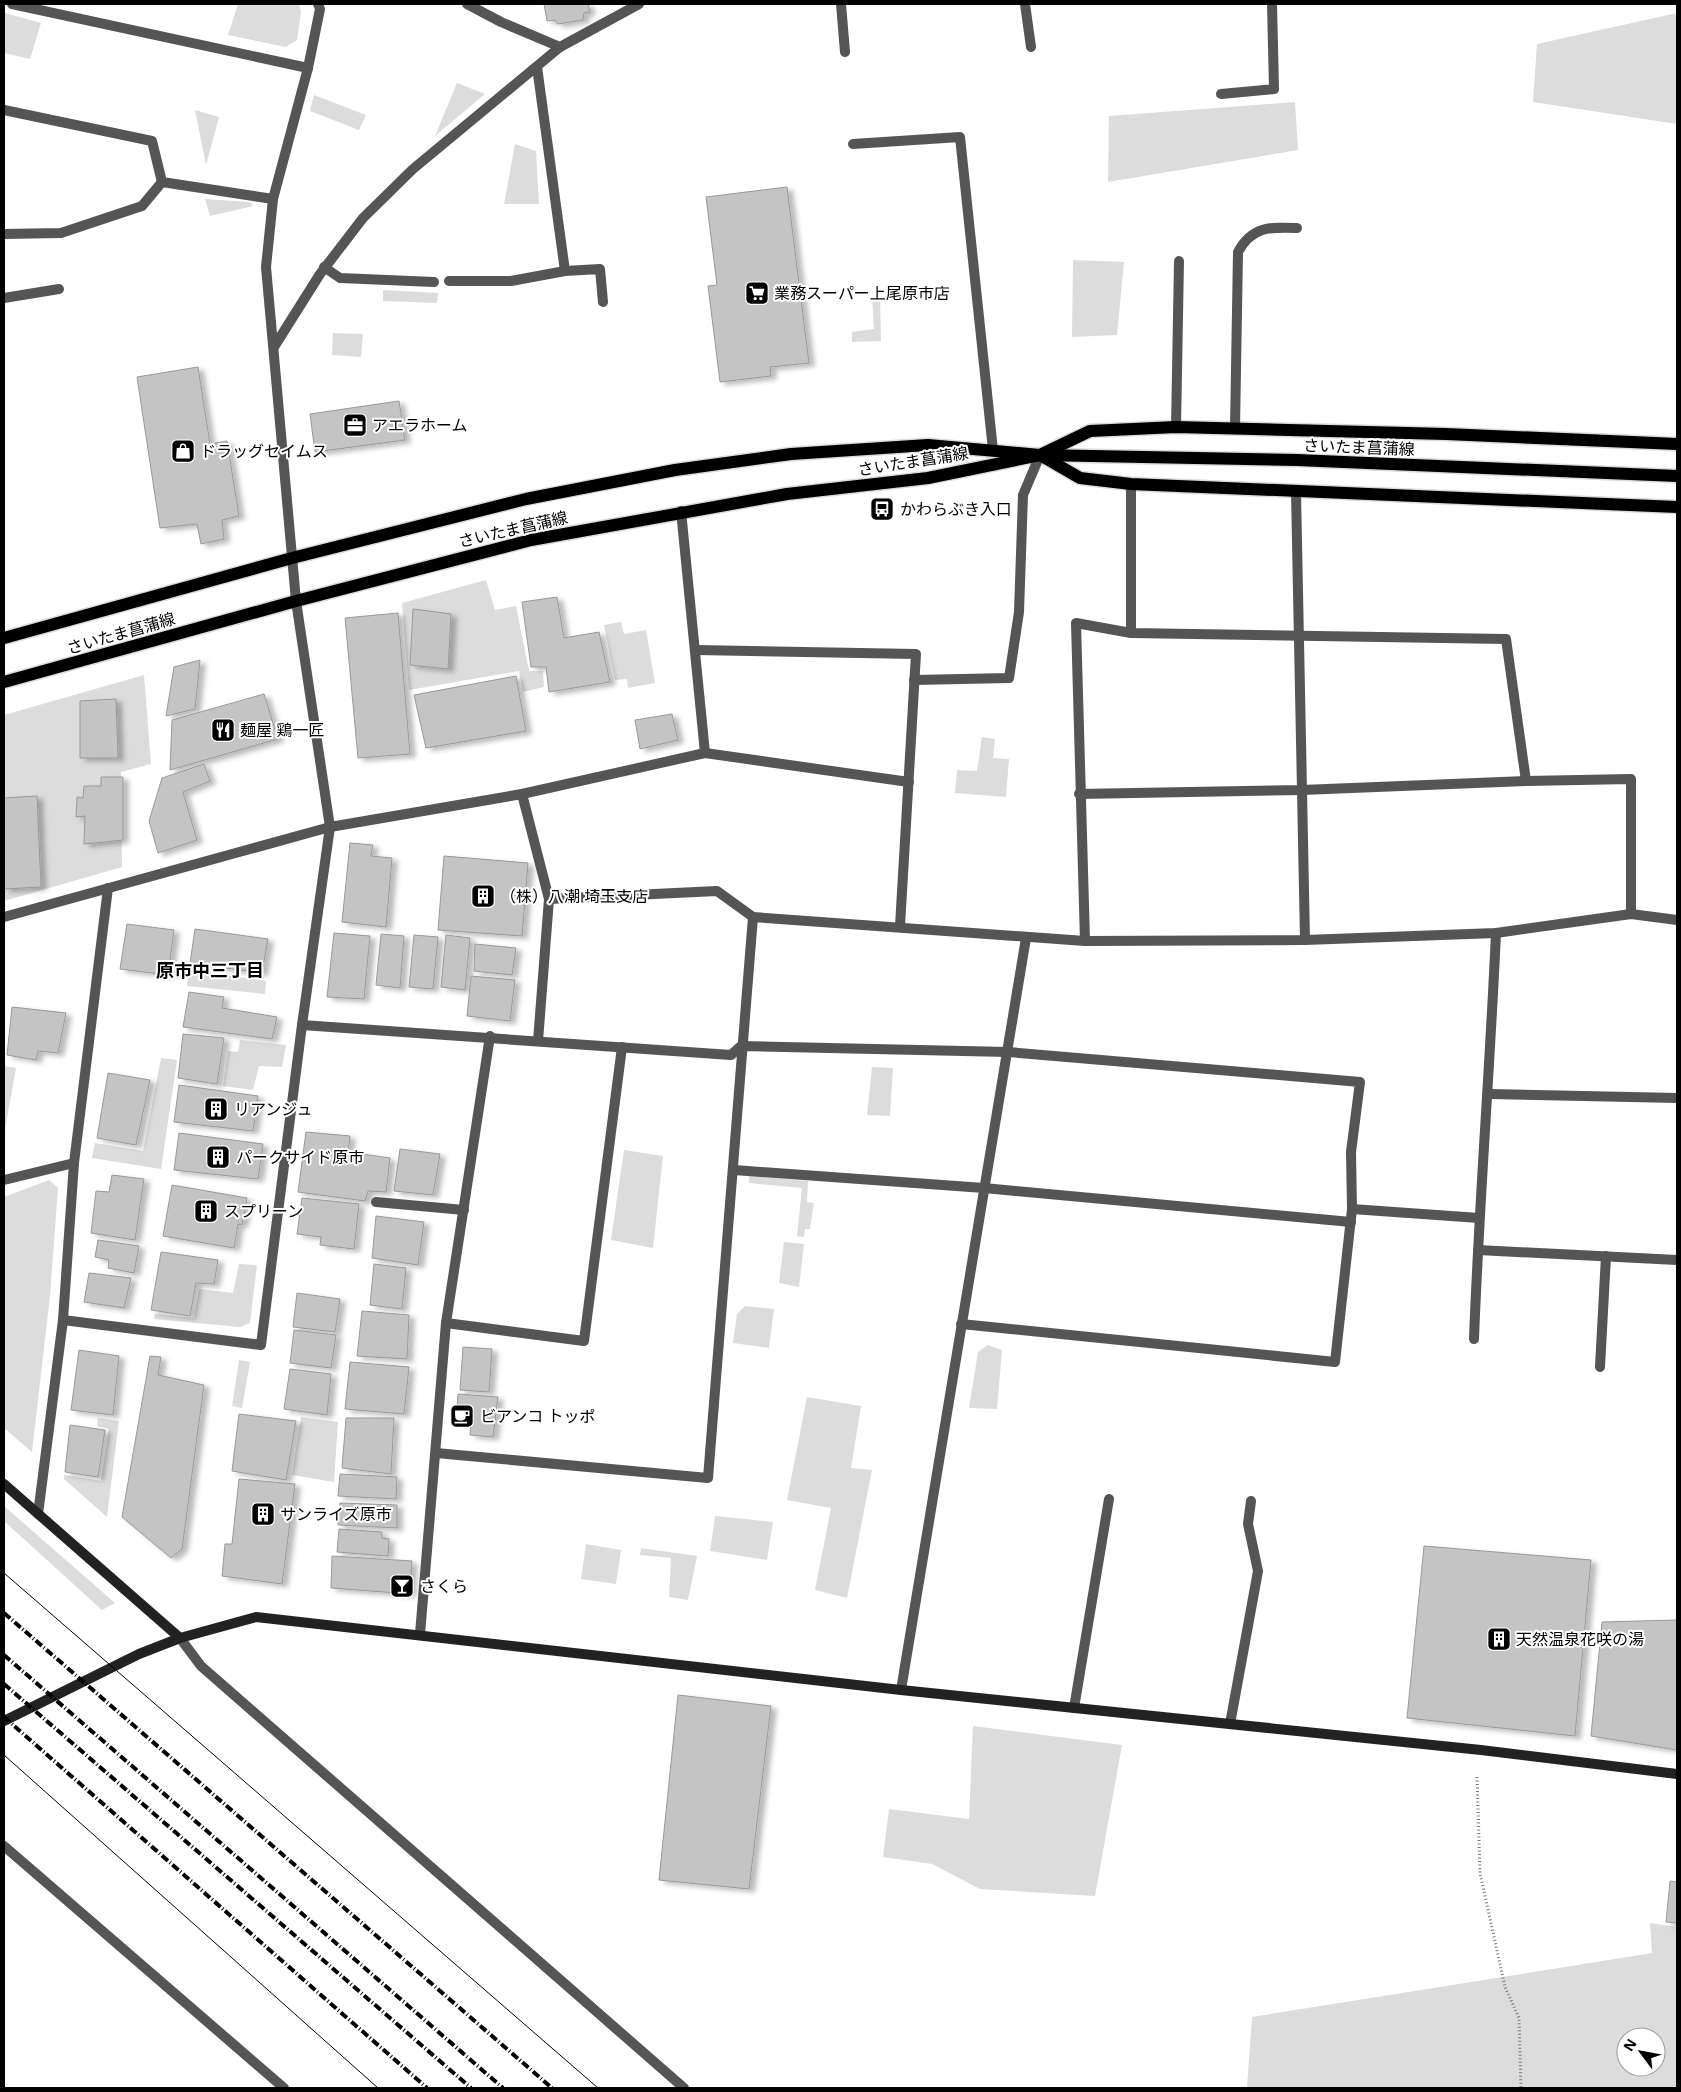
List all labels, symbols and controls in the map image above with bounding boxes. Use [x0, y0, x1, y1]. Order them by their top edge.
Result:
supermarket icon: 業務スーパー上尾原市店 [744, 280, 770, 306]
place label: 業務スーパー上尾原市店 [774, 282, 950, 304]
office icon: アエラホーム [342, 412, 368, 438]
place label: アエラホーム [372, 414, 468, 436]
street label: さいたま菖蒲線 [1303, 434, 1415, 460]
shop icon: ドラッグセイムス [170, 438, 196, 464]
place label: ドラッグセイムス [200, 440, 328, 462]
street label: さいたま菖蒲線 [856, 441, 970, 481]
bus stop icon: かわらぶき入口 [869, 496, 895, 522]
place label: かわらぶき入口 [900, 498, 1012, 520]
street label: さいたま菖蒲線 [456, 506, 570, 552]
street label: さいたま菖蒲線 [64, 607, 178, 659]
restaurant icon: 麺屋 鶏一匠 [210, 717, 236, 743]
place label: 麺屋 鶏一匠 [240, 719, 324, 741]
building icon: （株）八潮 埼玉支店 [470, 883, 496, 909]
place label: （株）八潮 埼玉支店 [500, 885, 648, 907]
district label: 原市中三丁目 [156, 958, 264, 982]
building icon: リアンジュ [203, 1096, 229, 1122]
place label: リアンジュ [234, 1098, 312, 1120]
building icon: パークサイド原市 [205, 1144, 231, 1170]
place label: パークサイド原市 [236, 1146, 364, 1168]
building icon: スプリーン [193, 1198, 219, 1224]
place label: スプリーン [224, 1200, 303, 1222]
cafe icon: ビアンコ トッポ [449, 1403, 475, 1429]
place label: ビアンコ トッポ [480, 1405, 596, 1427]
building icon: サンライズ原市 [250, 1501, 276, 1527]
place label: サンライズ原市 [280, 1503, 392, 1525]
bar icon: さくら [389, 1573, 415, 1599]
place label: さくら [420, 1575, 468, 1597]
building icon: 天然温泉花咲の湯 [1486, 1626, 1512, 1652]
place label: 天然温泉花咲の湯 [1516, 1628, 1644, 1650]
north arrow [1616, 2027, 1666, 2077]
text: N [1618, 2035, 1641, 2055]

